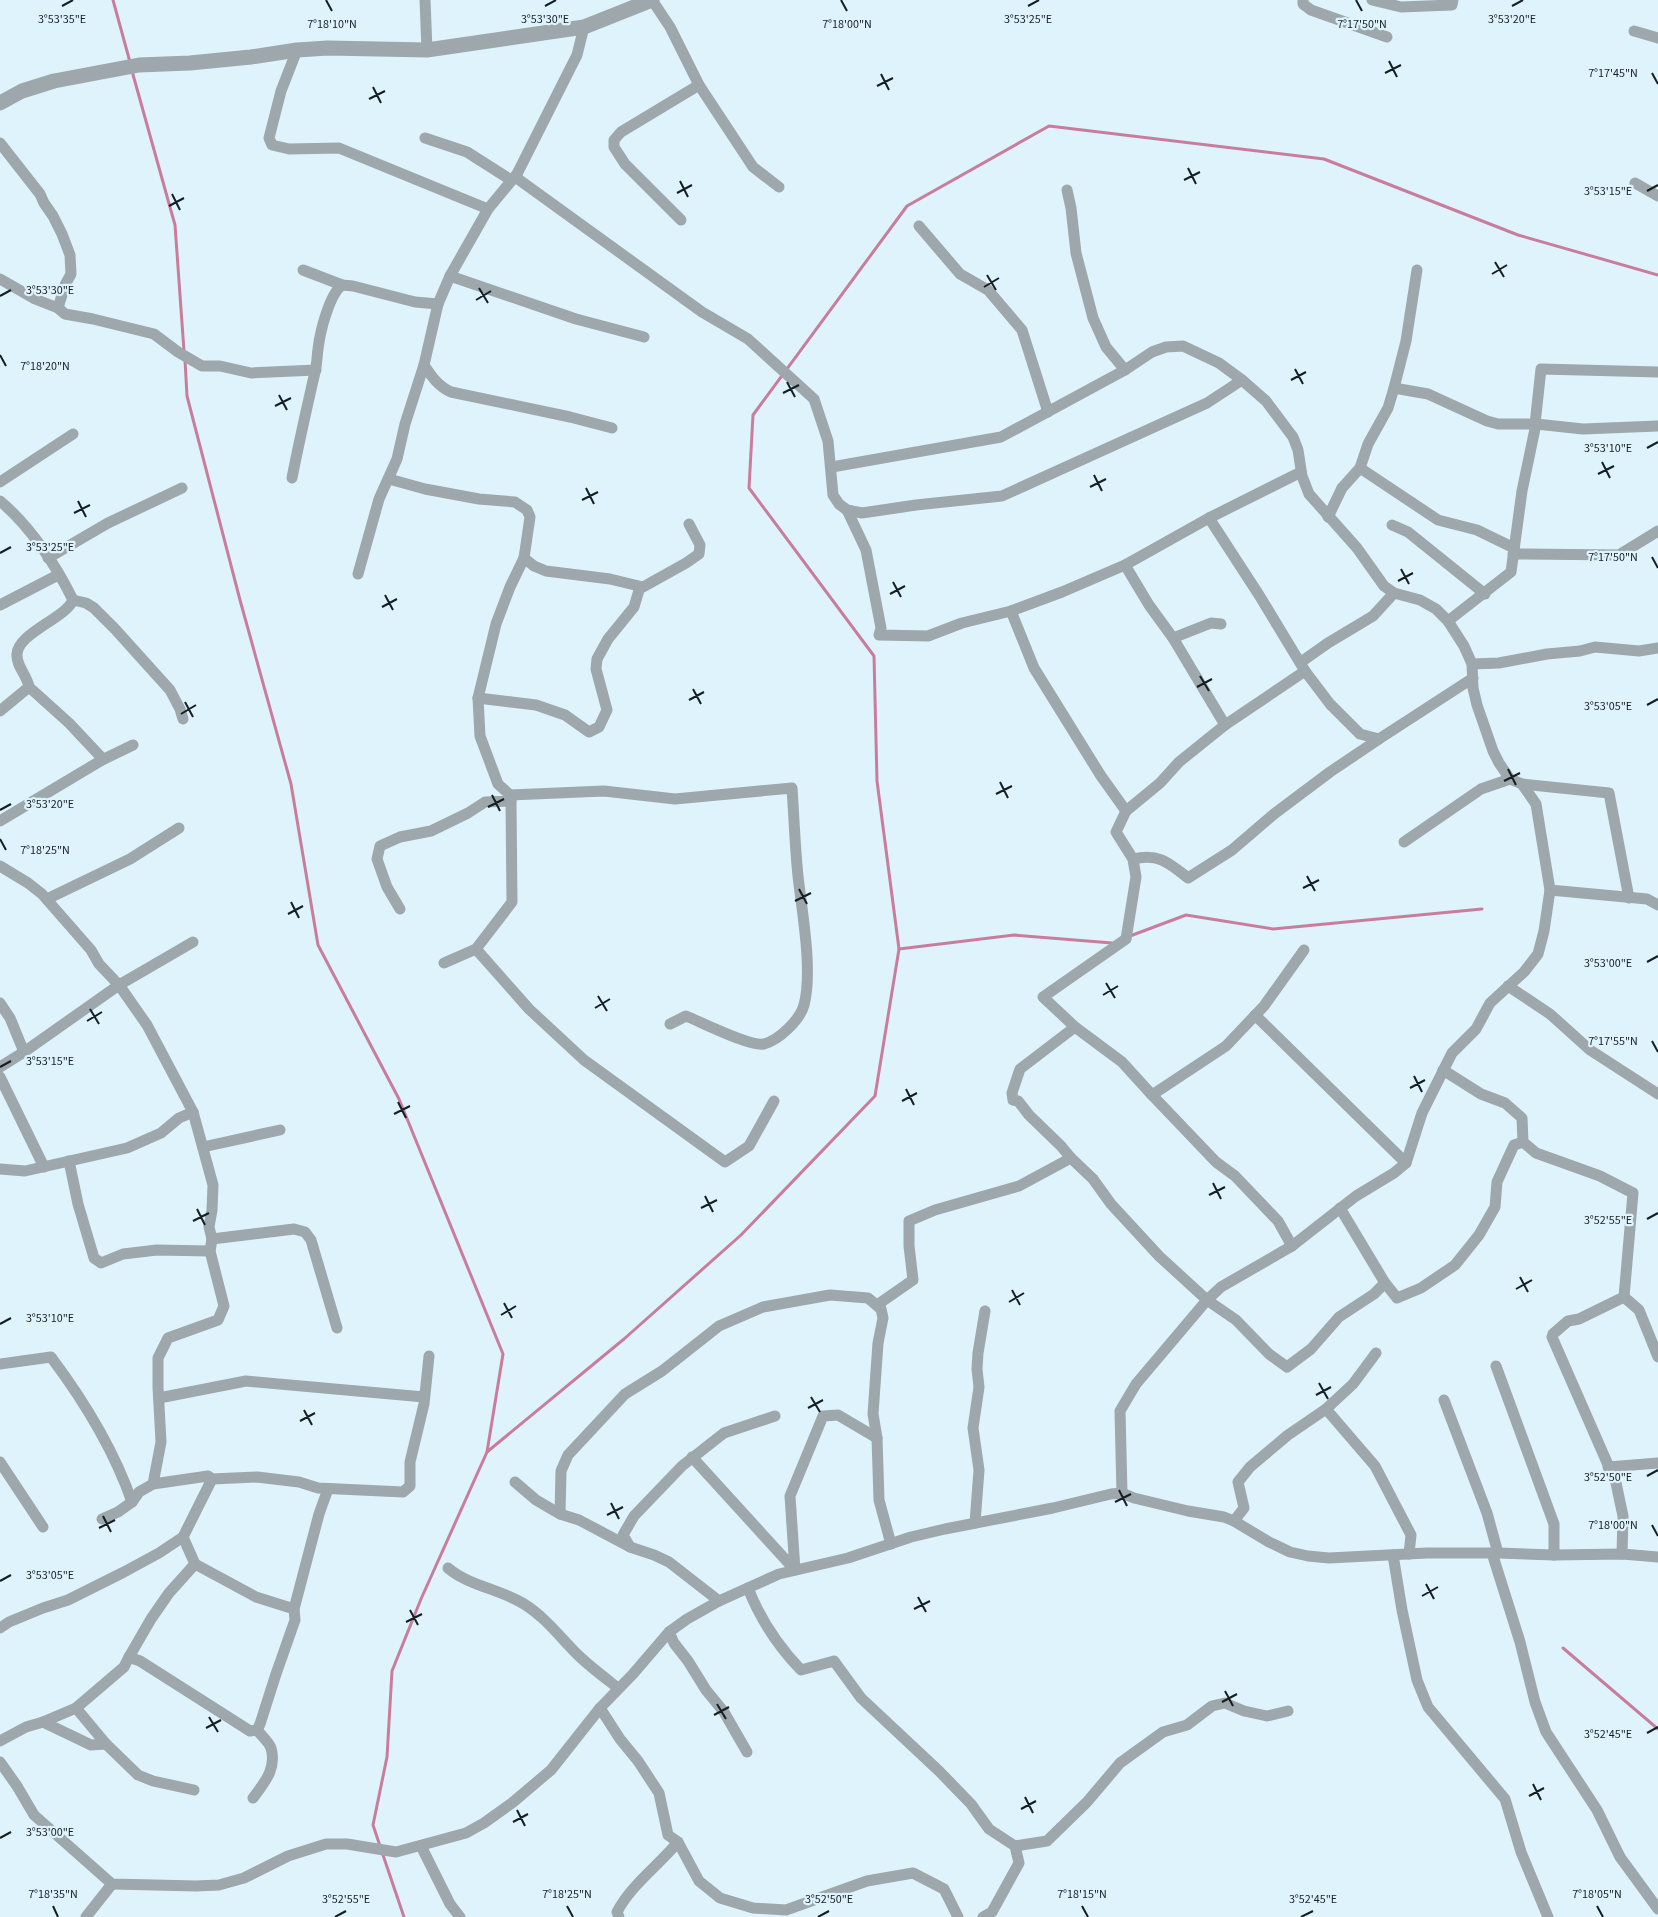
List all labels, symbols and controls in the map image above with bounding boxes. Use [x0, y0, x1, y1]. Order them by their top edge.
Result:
text: 3°53'35"E [38, 11, 86, 28]
text: 3°53'30"E [521, 11, 569, 28]
text: 3°53'25"E [1004, 11, 1052, 28]
text: 3°53'20"E [1488, 11, 1536, 28]
text: 7°18'10"N [307, 16, 357, 33]
text: 7°18'00"N [822, 16, 872, 33]
text: 7°17'50"N [1337, 16, 1387, 33]
text: 7°17'45"N [1588, 65, 1638, 82]
text: 3°53'15"E [1584, 183, 1632, 200]
text: 3°53'30"E [26, 282, 74, 299]
text: 7°18'20"N [20, 358, 70, 375]
text: 3°53'10"E [1584, 440, 1632, 457]
text: 3°53'25"E [26, 539, 74, 556]
text: 7°17'50"N [1588, 549, 1638, 566]
text: 3°53'05"E [1584, 698, 1632, 715]
text: 3°53'20"E [26, 796, 74, 813]
text: 7°18'25"N [20, 842, 70, 859]
text: 3°53'00"E [1584, 955, 1632, 972]
text: 7°17'55"N [1588, 1033, 1638, 1050]
text: 3°53'15"E [26, 1053, 74, 1070]
text: 3°52'55"E [1584, 1212, 1632, 1229]
text: 3°53'10"E [26, 1310, 74, 1327]
text: 3°52'50"E [1584, 1469, 1632, 1486]
text: 7°18'00"N [1588, 1517, 1638, 1534]
text: 3°53'05"E [26, 1567, 74, 1584]
text: 3°52'45"E [1584, 1726, 1632, 1743]
text: 3°53'00"E [26, 1824, 74, 1841]
text: 7°18'35"N [28, 1886, 78, 1903]
text: 7°18'25"N [542, 1886, 592, 1903]
text: 7°18'15"N [1057, 1886, 1107, 1903]
text: 7°18'05"N [1572, 1886, 1622, 1903]
text: 3°52'55"E [322, 1891, 370, 1908]
text: 3°52'50"E [805, 1891, 853, 1908]
text: 3°52'45"E [1289, 1891, 1337, 1908]

